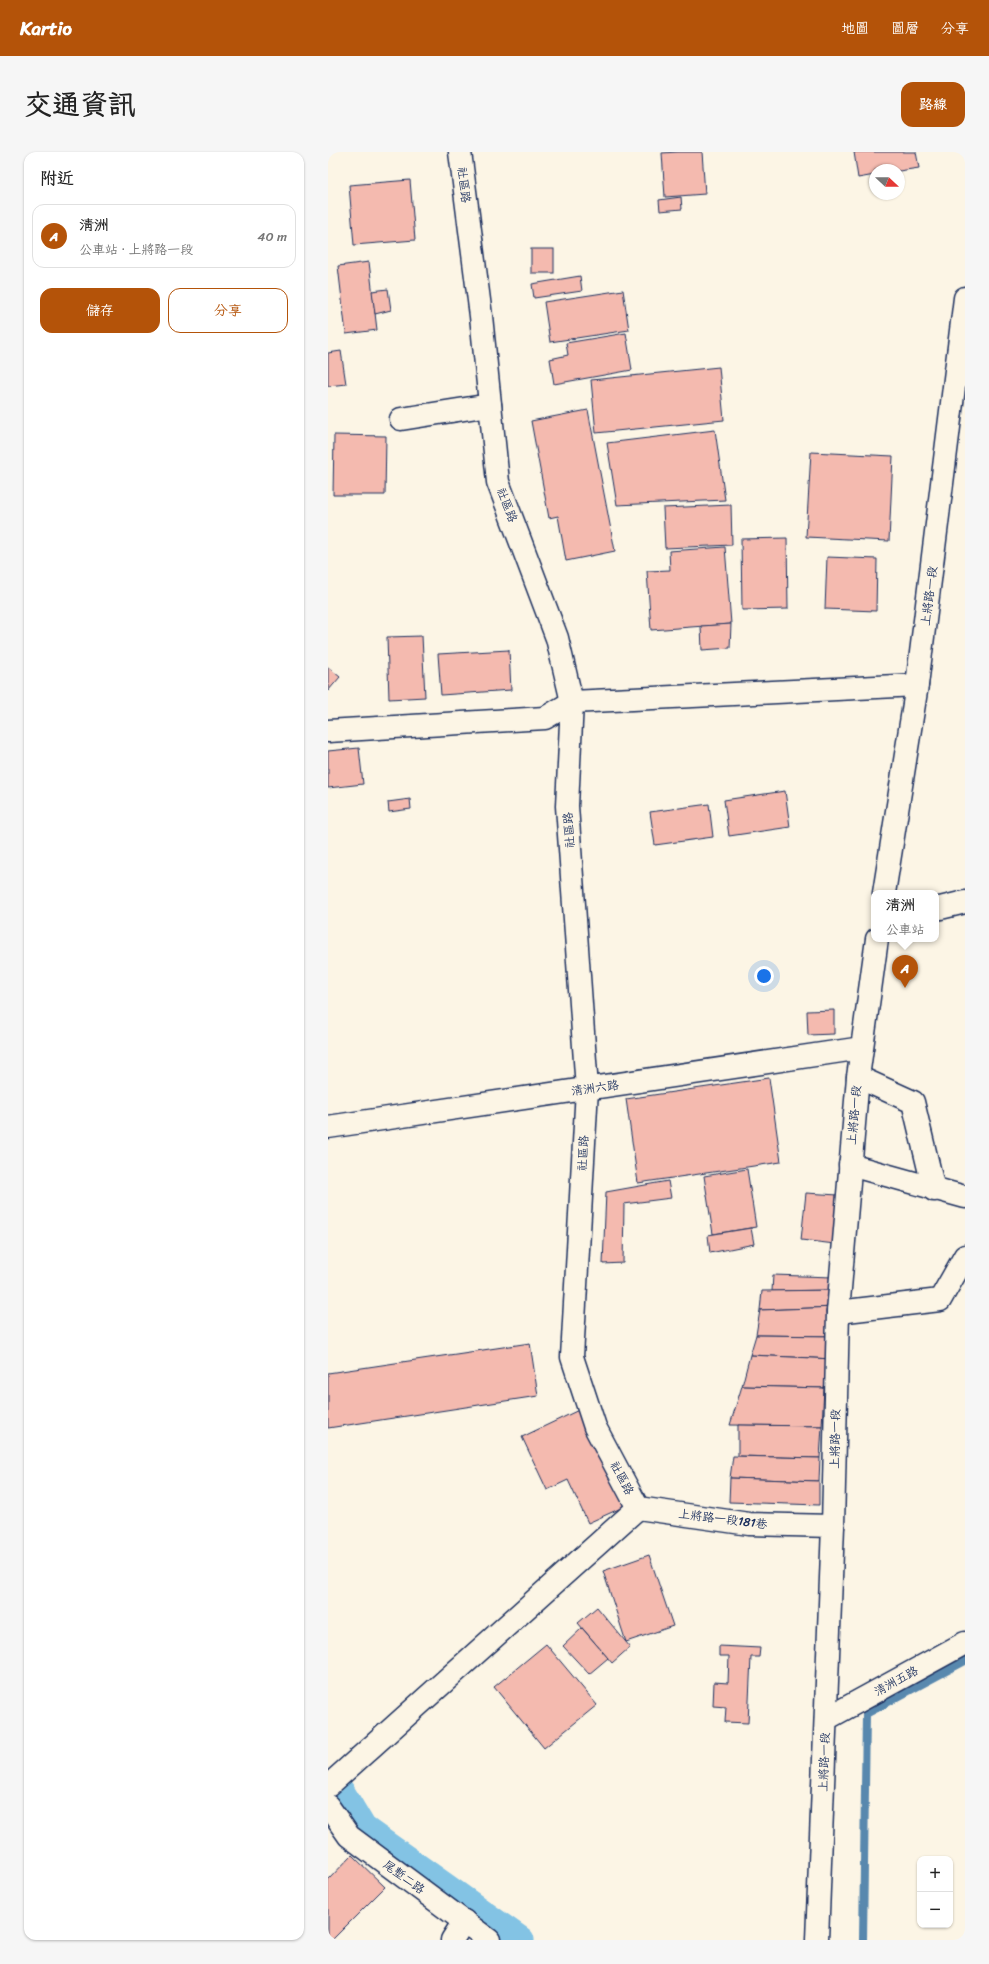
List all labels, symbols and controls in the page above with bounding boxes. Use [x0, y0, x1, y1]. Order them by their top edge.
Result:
text: Kartio [20, 12, 72, 45]
text: 地圖 [841, 16, 869, 41]
text: 圖層 [891, 16, 919, 41]
text: 分享 [941, 16, 969, 41]
text: 交通資訊 [24, 80, 136, 129]
button: 路線 [901, 82, 965, 127]
text: 附近 [40, 163, 74, 193]
north arrow [869, 164, 905, 200]
street label: 社區路 [451, 166, 477, 204]
text: 清洲 [79, 212, 109, 238]
text: A [50, 225, 58, 248]
text: 40 m [257, 225, 287, 248]
text: 公車站 · 上將路一段 [79, 238, 193, 261]
button: 儲存 [40, 288, 160, 333]
button: 分享 [168, 288, 288, 333]
street label: 社區路 [490, 484, 524, 526]
street label: 上將路一段 [914, 565, 944, 627]
street label: 社區路 [557, 811, 581, 849]
popup [871, 890, 939, 942]
text: 清洲 [885, 892, 916, 918]
text: 公車站 [885, 918, 925, 941]
pin: A [892, 955, 918, 988]
your location [754, 966, 774, 986]
street label: 清洲六路 [570, 1074, 620, 1102]
street label: 上將路一段 [840, 1084, 868, 1146]
street label: 社區路 [571, 1134, 595, 1172]
street label: 上將路一段 [823, 1409, 847, 1469]
street label: 社區路 [604, 1457, 640, 1499]
street label: 上將路一段181巷 [677, 1503, 769, 1535]
street label: 清洲五路 [870, 1660, 922, 1702]
street label: 上將路一段 [812, 1732, 836, 1792]
street label: 尾塹二路 [378, 1854, 430, 1900]
map controls [917, 1856, 953, 1928]
button: + [917, 1856, 953, 1892]
button: − [917, 1892, 953, 1928]

